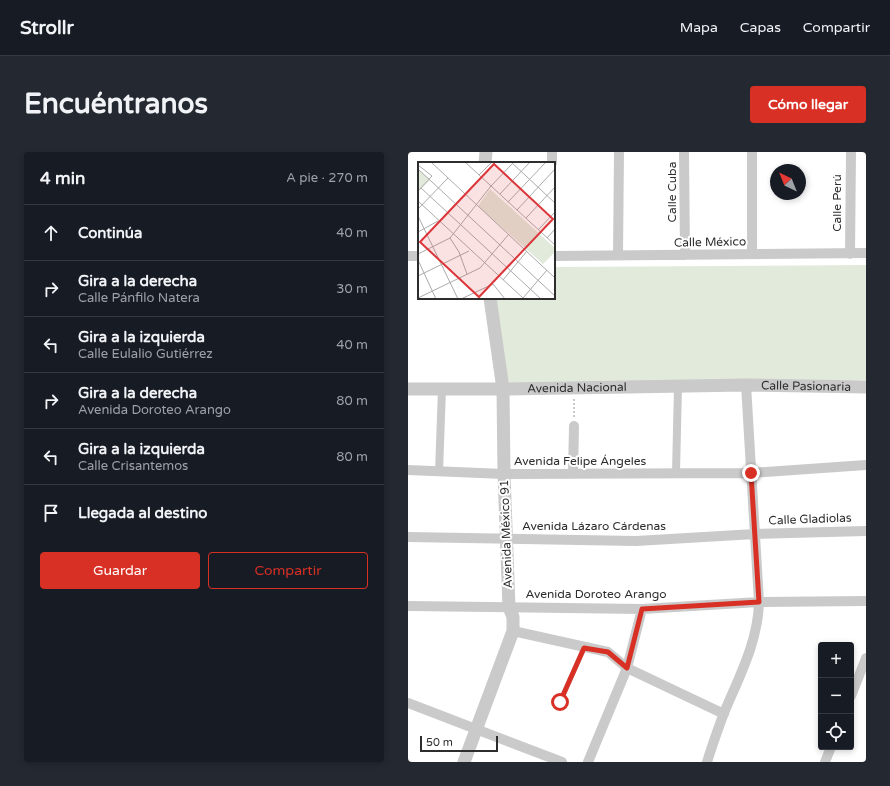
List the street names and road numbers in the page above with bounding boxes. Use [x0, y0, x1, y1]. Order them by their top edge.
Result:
street label: Calle Cuba [665, 162, 679, 222]
street label: Calle Perú [830, 174, 844, 232]
street label: Calle México [674, 234, 746, 250]
street label: Calle Pasionaria [761, 378, 851, 394]
street label: Avenida Nacional [527, 380, 627, 396]
street label: Avenida Felipe Ángeles [514, 454, 646, 468]
street label: Avenida México 91 [497, 479, 515, 589]
street label: Calle Gladiolas [768, 511, 852, 527]
street label: Avenida Lázaro Cárdenas [522, 519, 666, 533]
street label: Avenida Doroteo Arango [525, 587, 667, 601]

